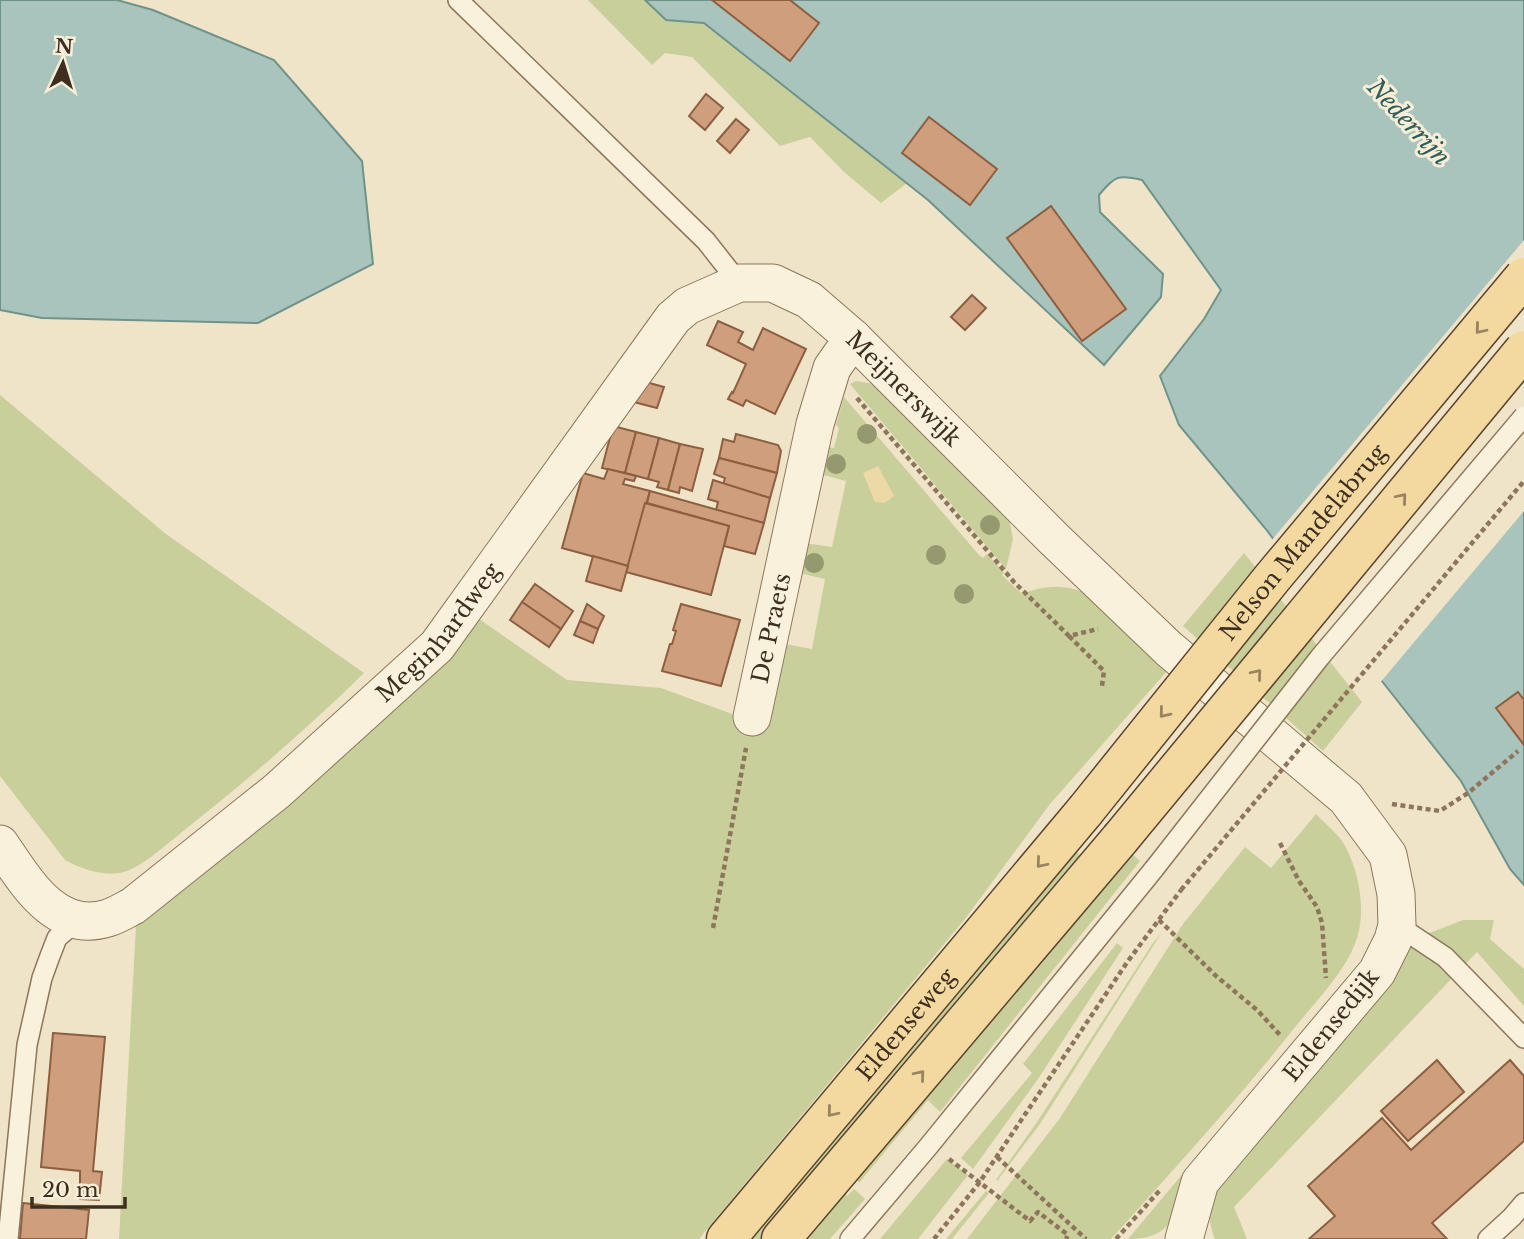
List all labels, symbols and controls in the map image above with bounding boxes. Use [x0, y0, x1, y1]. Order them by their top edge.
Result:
north arrow [28, 28, 98, 98]
text: N [54, 34, 74, 59]
water label: Nederrijn [1361, 72, 1456, 171]
one-way arrow [1476, 321, 1488, 334]
street label: Meijnerswijk [840, 325, 968, 453]
street label: Nelson Mandelabrug [1214, 438, 1392, 646]
one-way arrow [1394, 494, 1406, 507]
street label: Meginhardweg [370, 557, 506, 708]
street label: De Praets [746, 570, 797, 686]
one-way arrow [1249, 669, 1261, 682]
one-way arrow [1160, 704, 1172, 717]
one-way arrow [1037, 855, 1049, 868]
street label: Eldenseweg [851, 962, 961, 1086]
street label: Eldensedijk [1277, 962, 1385, 1087]
one-way arrow [912, 1070, 924, 1083]
one-way arrow [828, 1104, 840, 1117]
scale bar [32, 1166, 124, 1210]
text: 20 m [42, 1177, 99, 1203]

